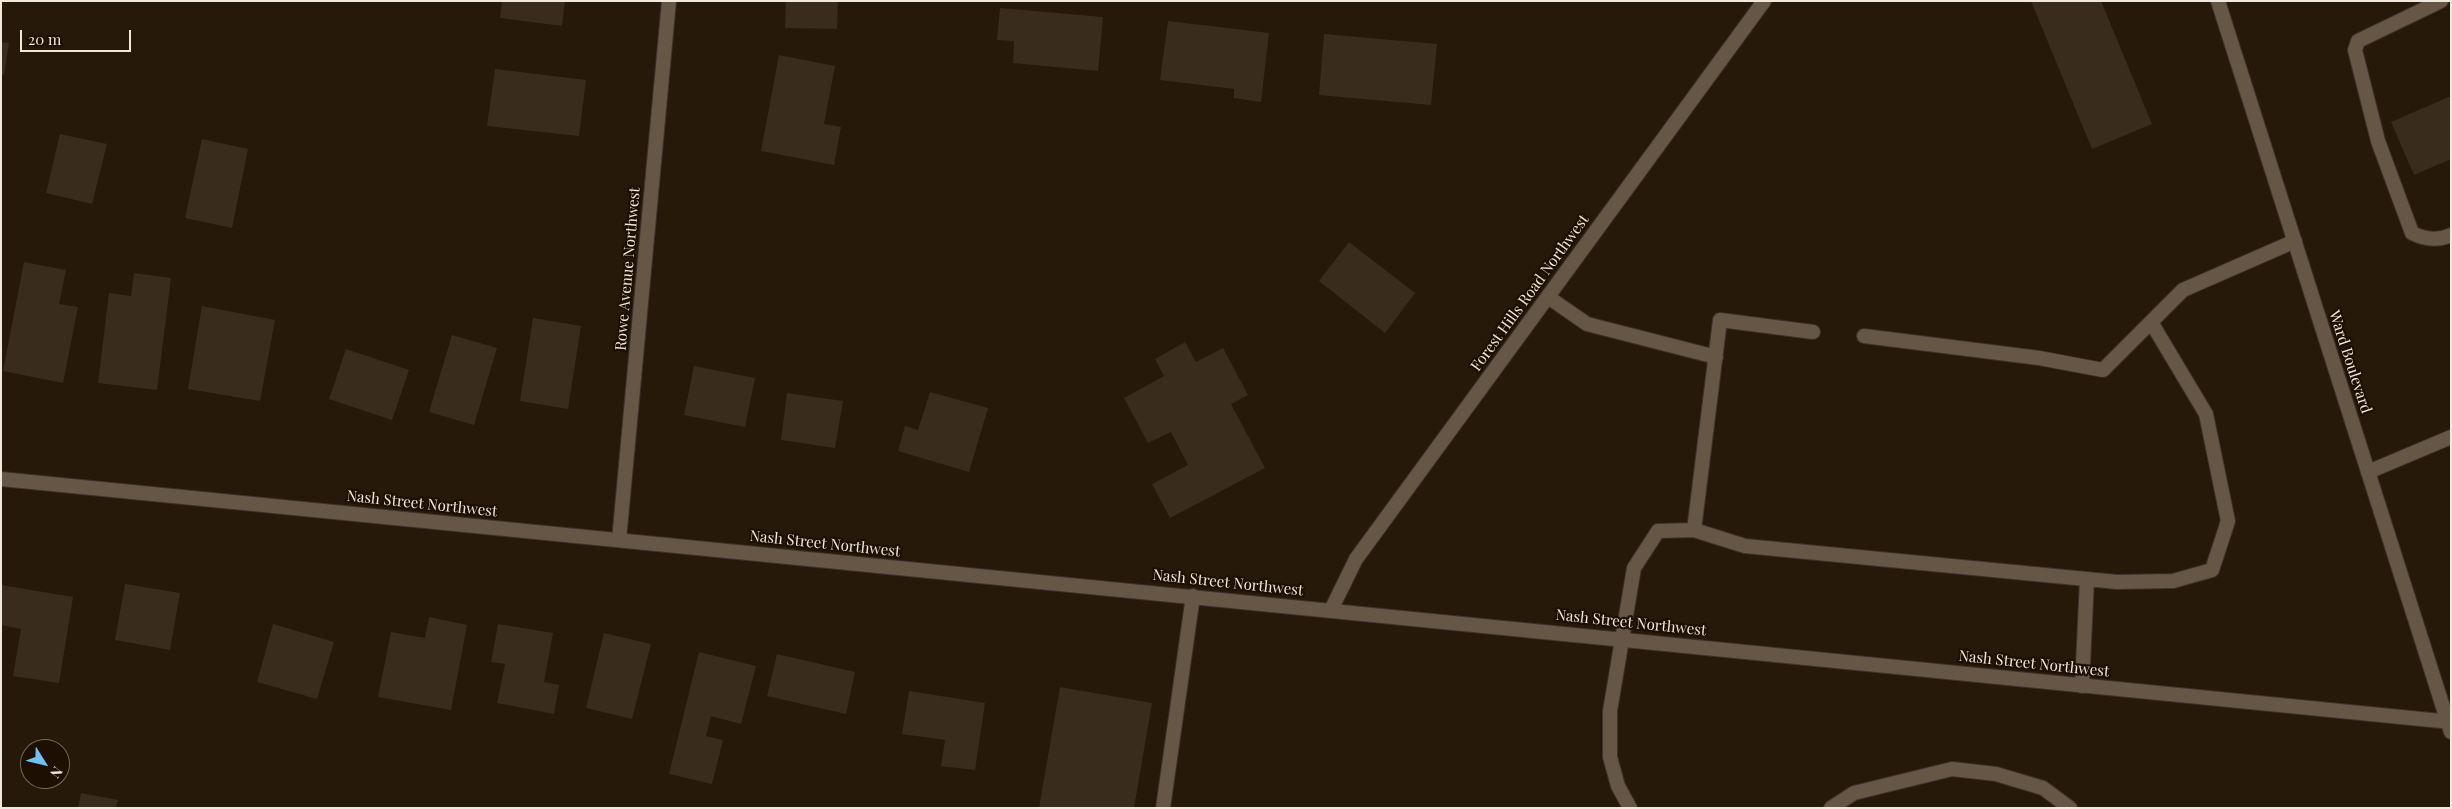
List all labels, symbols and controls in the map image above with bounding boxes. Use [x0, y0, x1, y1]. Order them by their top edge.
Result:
scale bar [22, 20, 134, 52]
text: 20 m [28, 29, 61, 49]
street label: Rowe Avenue Northwest [612, 187, 644, 351]
street label: Forest Hills Road Northwest [1467, 211, 1593, 375]
street label: Ward Boulevard [2325, 308, 2375, 416]
street label: Nash Street Northwest [346, 487, 498, 521]
street label: Nash Street Northwest [749, 527, 901, 561]
street label: Nash Street Northwest [1152, 566, 1304, 600]
street label: Nash Street Northwest [1555, 606, 1707, 640]
street label: Nash Street Northwest [1958, 647, 2110, 681]
north arrow [20, 739, 70, 789]
text: N [46, 763, 67, 782]

